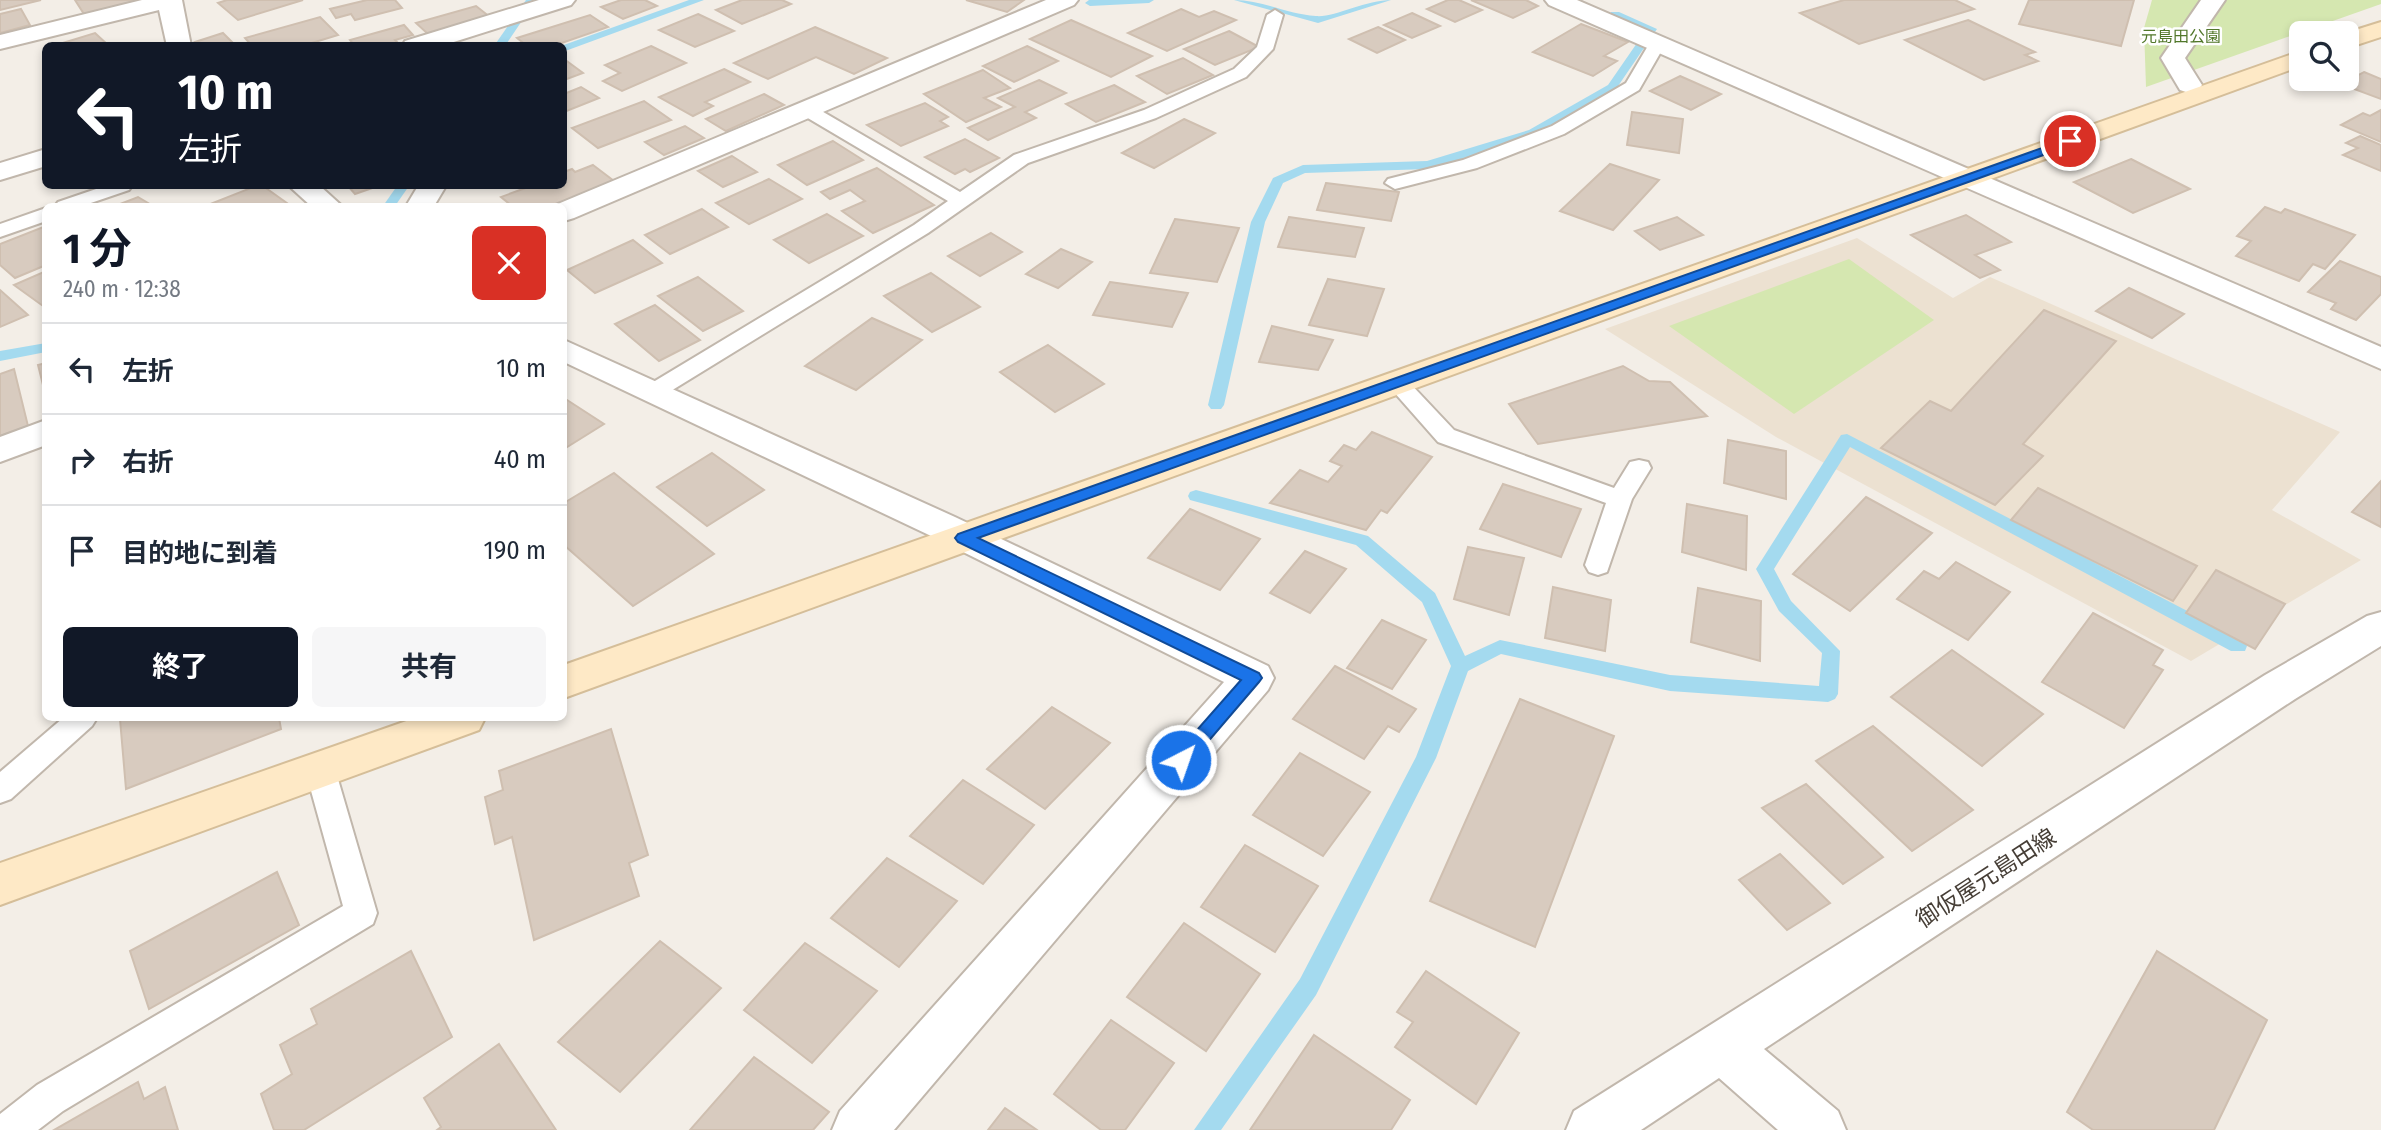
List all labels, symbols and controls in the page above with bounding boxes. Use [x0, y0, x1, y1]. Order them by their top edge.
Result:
map controls [2289, 21, 2359, 91]
button: search [2289, 21, 2359, 91]
park label: 元島田公園 [2141, 27, 2221, 46]
text: 10 m [178, 63, 273, 122]
icon: left [63, 70, 154, 161]
pin [2040, 111, 2100, 171]
icon: arrive [2051, 122, 2089, 160]
text: 左折 [178, 130, 242, 168]
text: 1 分 [63, 224, 132, 274]
button: close [472, 226, 546, 300]
text: 240 m · 12:38 [63, 275, 181, 303]
icon: left [63, 350, 101, 388]
text: 10 m [496, 353, 546, 384]
text: 左折 [122, 356, 174, 387]
icon: right [63, 441, 101, 479]
text: 40 m [494, 444, 546, 475]
text: 右折 [122, 447, 174, 478]
icon: arrive [63, 532, 101, 570]
text: 190 m [484, 535, 546, 566]
text: 目的地に到着 [122, 538, 278, 569]
button: 終了 [63, 627, 298, 707]
button: 共有 [312, 627, 546, 707]
position arrow [1144, 723, 1218, 797]
street label: 御仮屋元島田線 [1911, 822, 2061, 934]

